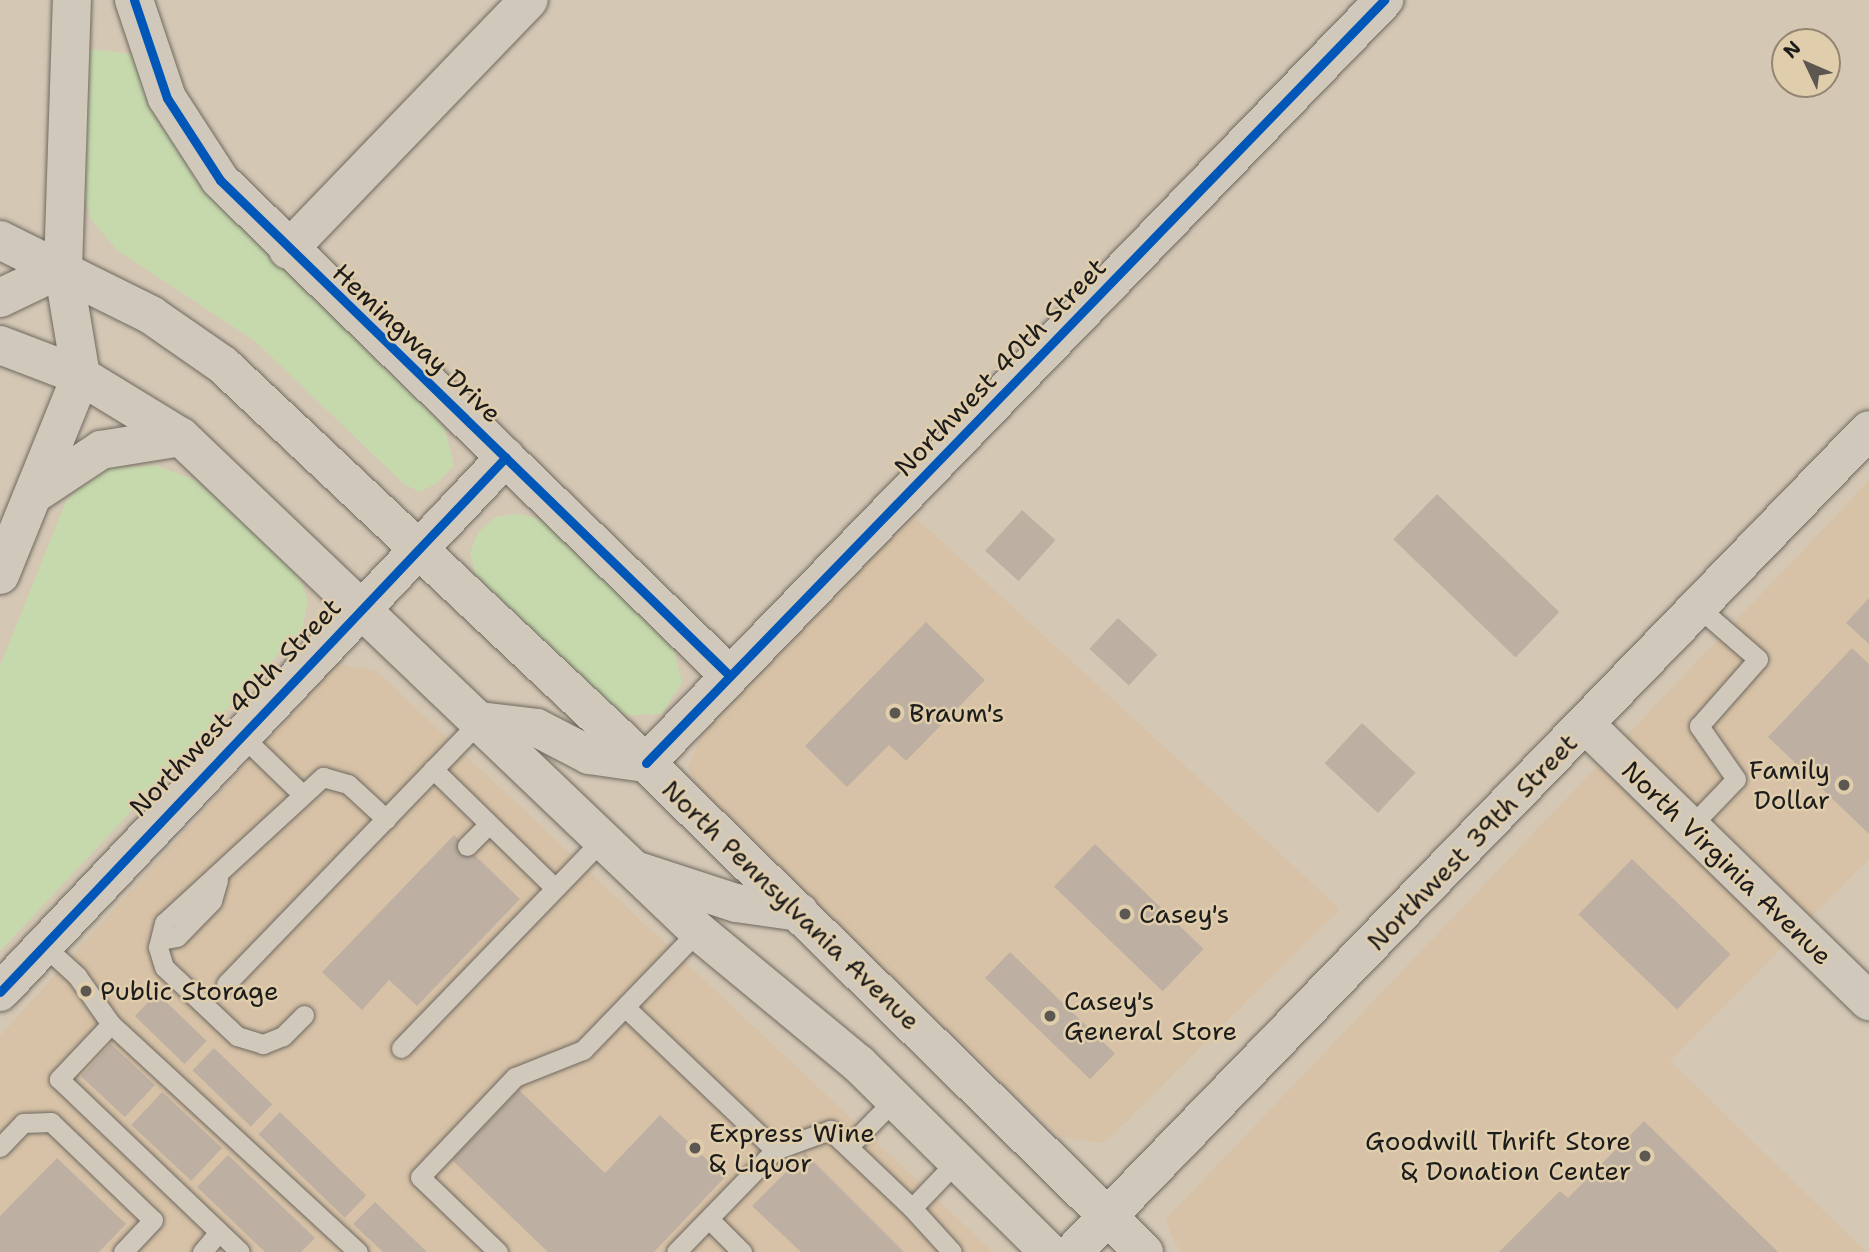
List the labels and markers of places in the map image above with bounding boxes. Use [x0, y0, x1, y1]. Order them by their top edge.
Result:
place label: Braum's [909, 697, 1004, 729]
marker: Braum's [887, 705, 903, 721]
place label: Family Dollar [1749, 754, 1830, 816]
marker: Family Dollar [1836, 777, 1852, 793]
place label: Casey's [1139, 898, 1229, 930]
marker: Casey's [1117, 906, 1133, 922]
place label: Public Storage [100, 975, 279, 1007]
marker: Public Storage [78, 983, 94, 999]
place label: Casey's General Store [1064, 985, 1237, 1046]
marker: Casey's General Store [1042, 1008, 1058, 1024]
place label: Express Wine & Liquor [709, 1117, 875, 1178]
place label: Goodwill Thrift Store & Donation Center [1365, 1125, 1631, 1186]
marker: Express Wine & Liquor [687, 1140, 703, 1156]
marker: Goodwill Thrift Store & Donation Center [1637, 1148, 1653, 1164]

